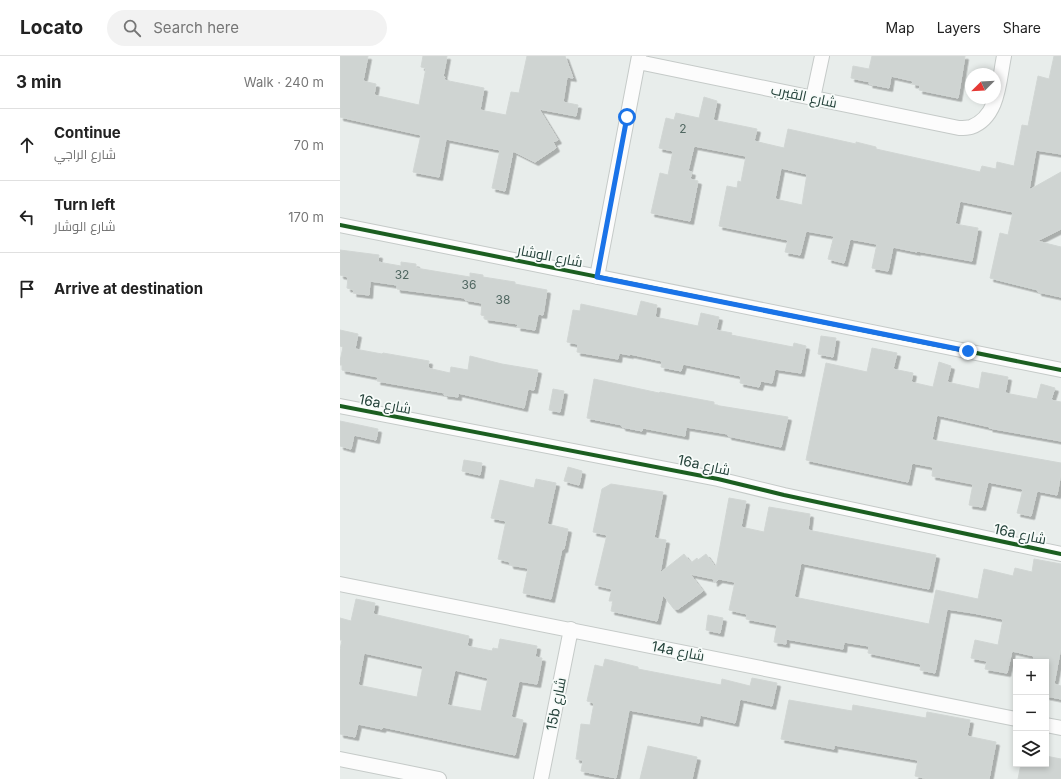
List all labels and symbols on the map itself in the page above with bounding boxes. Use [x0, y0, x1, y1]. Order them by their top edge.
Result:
north arrow [965, 68, 1001, 104]
street label: شارع القيرب [769, 80, 839, 112]
route start [618, 108, 636, 126]
house number: 2 [679, 121, 687, 136]
street label: شارع الوشار [515, 241, 584, 271]
house number: 32 [395, 267, 409, 282]
house number: 36 [462, 277, 476, 292]
house number: 38 [496, 292, 510, 307]
route end [959, 342, 977, 360]
street label: 16a شارع [357, 390, 413, 418]
street label: 16a شارع [676, 451, 732, 479]
street label: 16a شارع [992, 520, 1048, 548]
street label: 14a شارع [650, 637, 706, 665]
street label: 15b شارع [542, 676, 570, 732]

